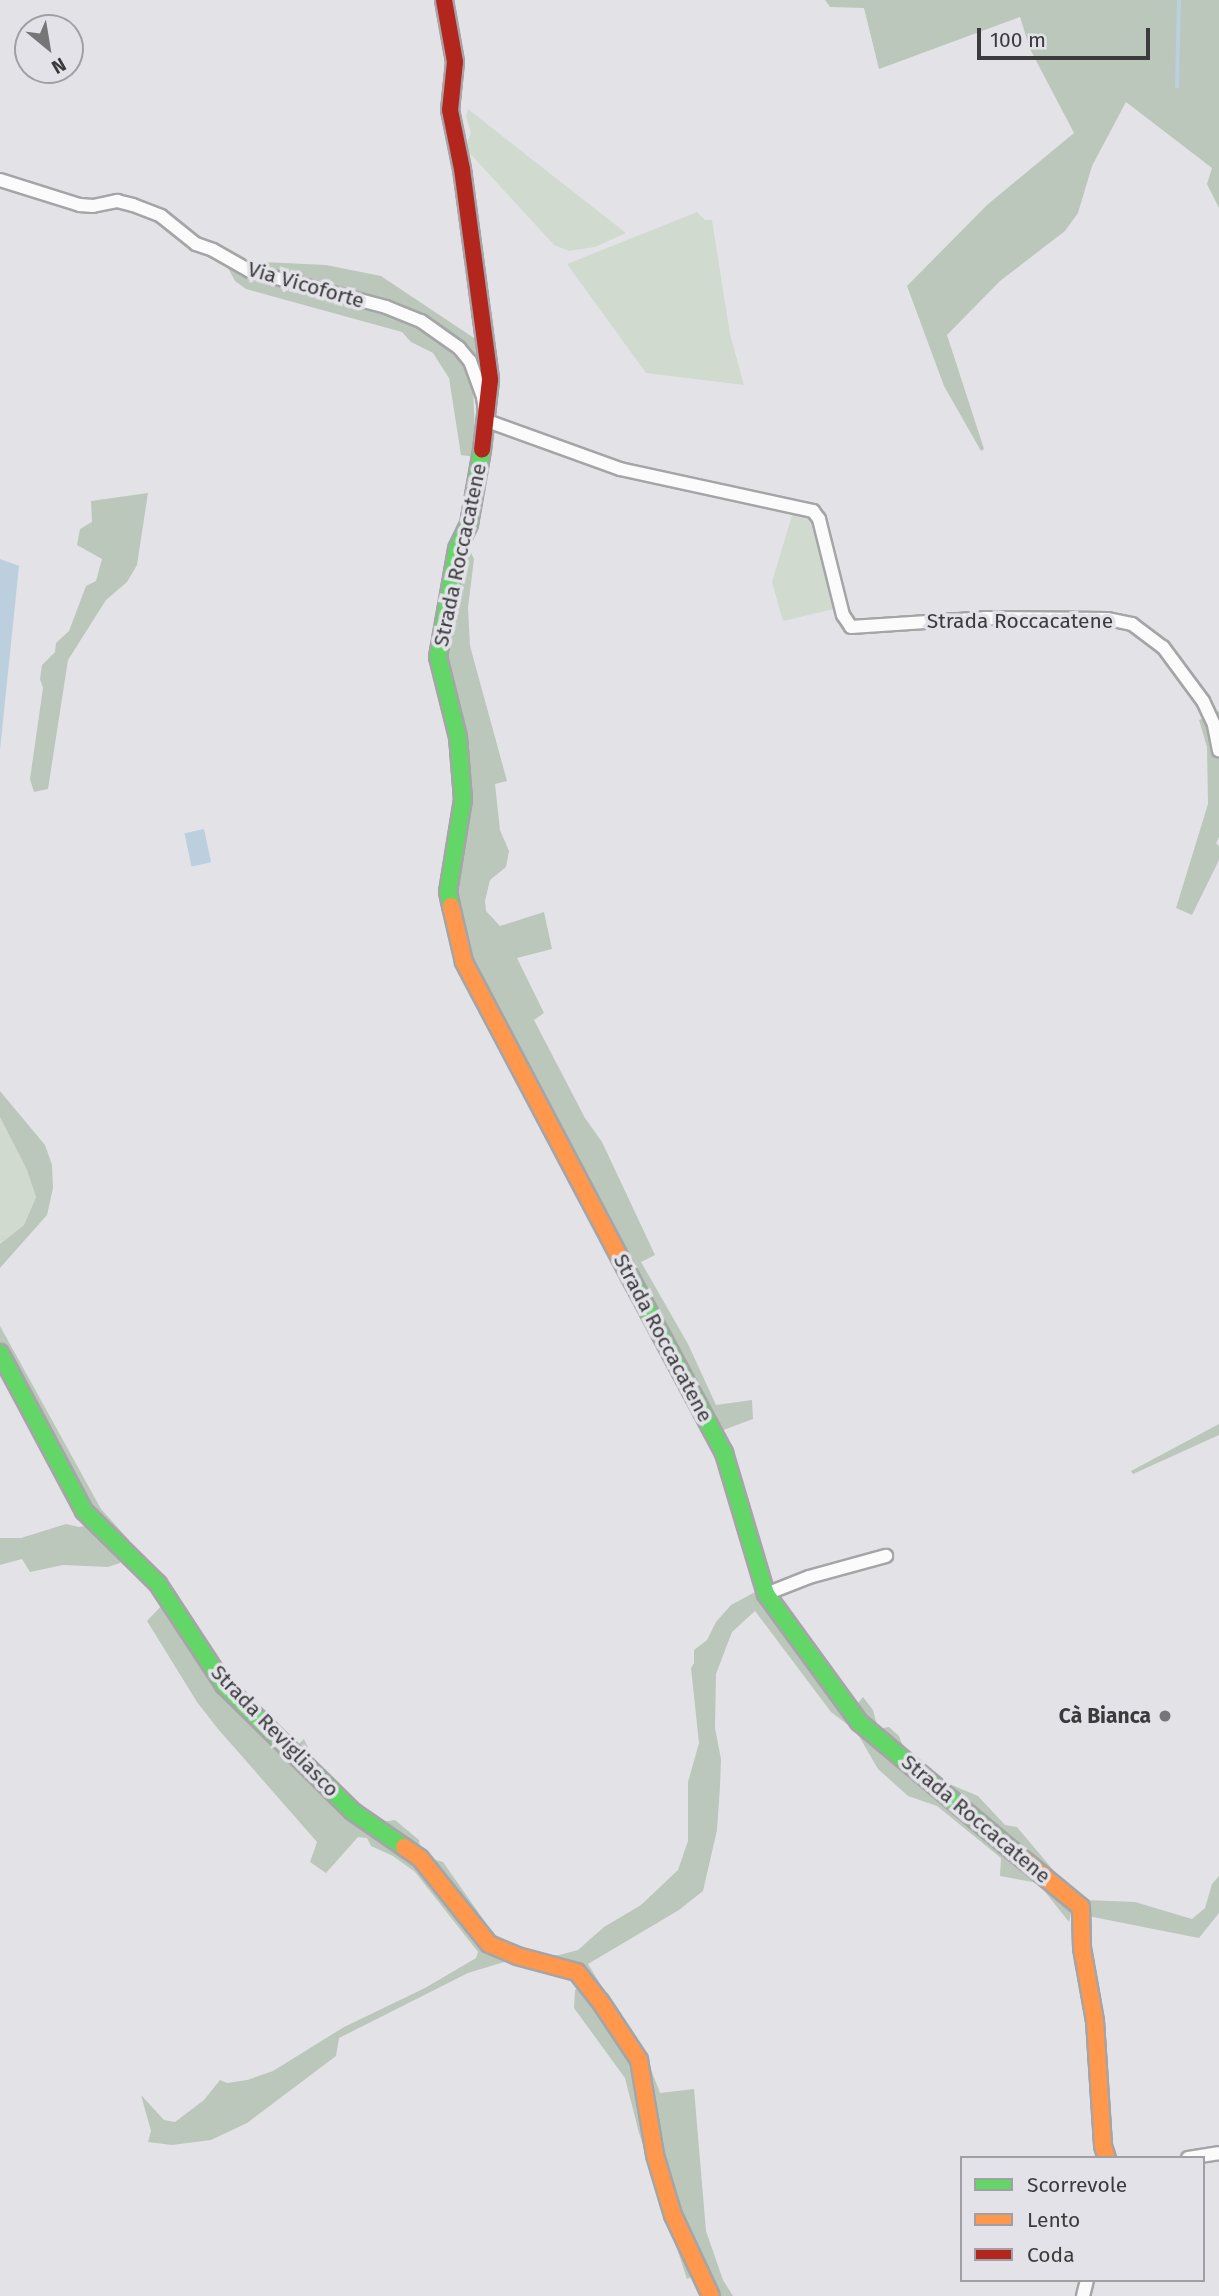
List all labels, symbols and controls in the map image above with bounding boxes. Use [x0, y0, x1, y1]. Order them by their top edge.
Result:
north arrow [14, 14, 84, 84]
scale bar [981, 14, 1154, 58]
text: 100 m [990, 27, 1046, 53]
text: N [48, 53, 70, 79]
street label: Via Vicoforte [245, 256, 367, 314]
street label: Strada Roccacatene [428, 461, 492, 649]
street label: Strada Roccacatene [927, 608, 1113, 634]
street label: Strada Roccacatene [608, 1250, 718, 1426]
street label: Strada Revigliasco [206, 1660, 344, 1802]
place label: Cà Bianca [1059, 1703, 1151, 1729]
marker: Cà Bianca [1157, 1708, 1173, 1724]
street label: Strada Roccacatene [896, 1749, 1056, 1889]
legend [960, 2156, 1205, 2282]
text: Scorrevole [1027, 2172, 1127, 2198]
text: Lento [1027, 2207, 1080, 2233]
text: Coda [1027, 2242, 1075, 2268]

